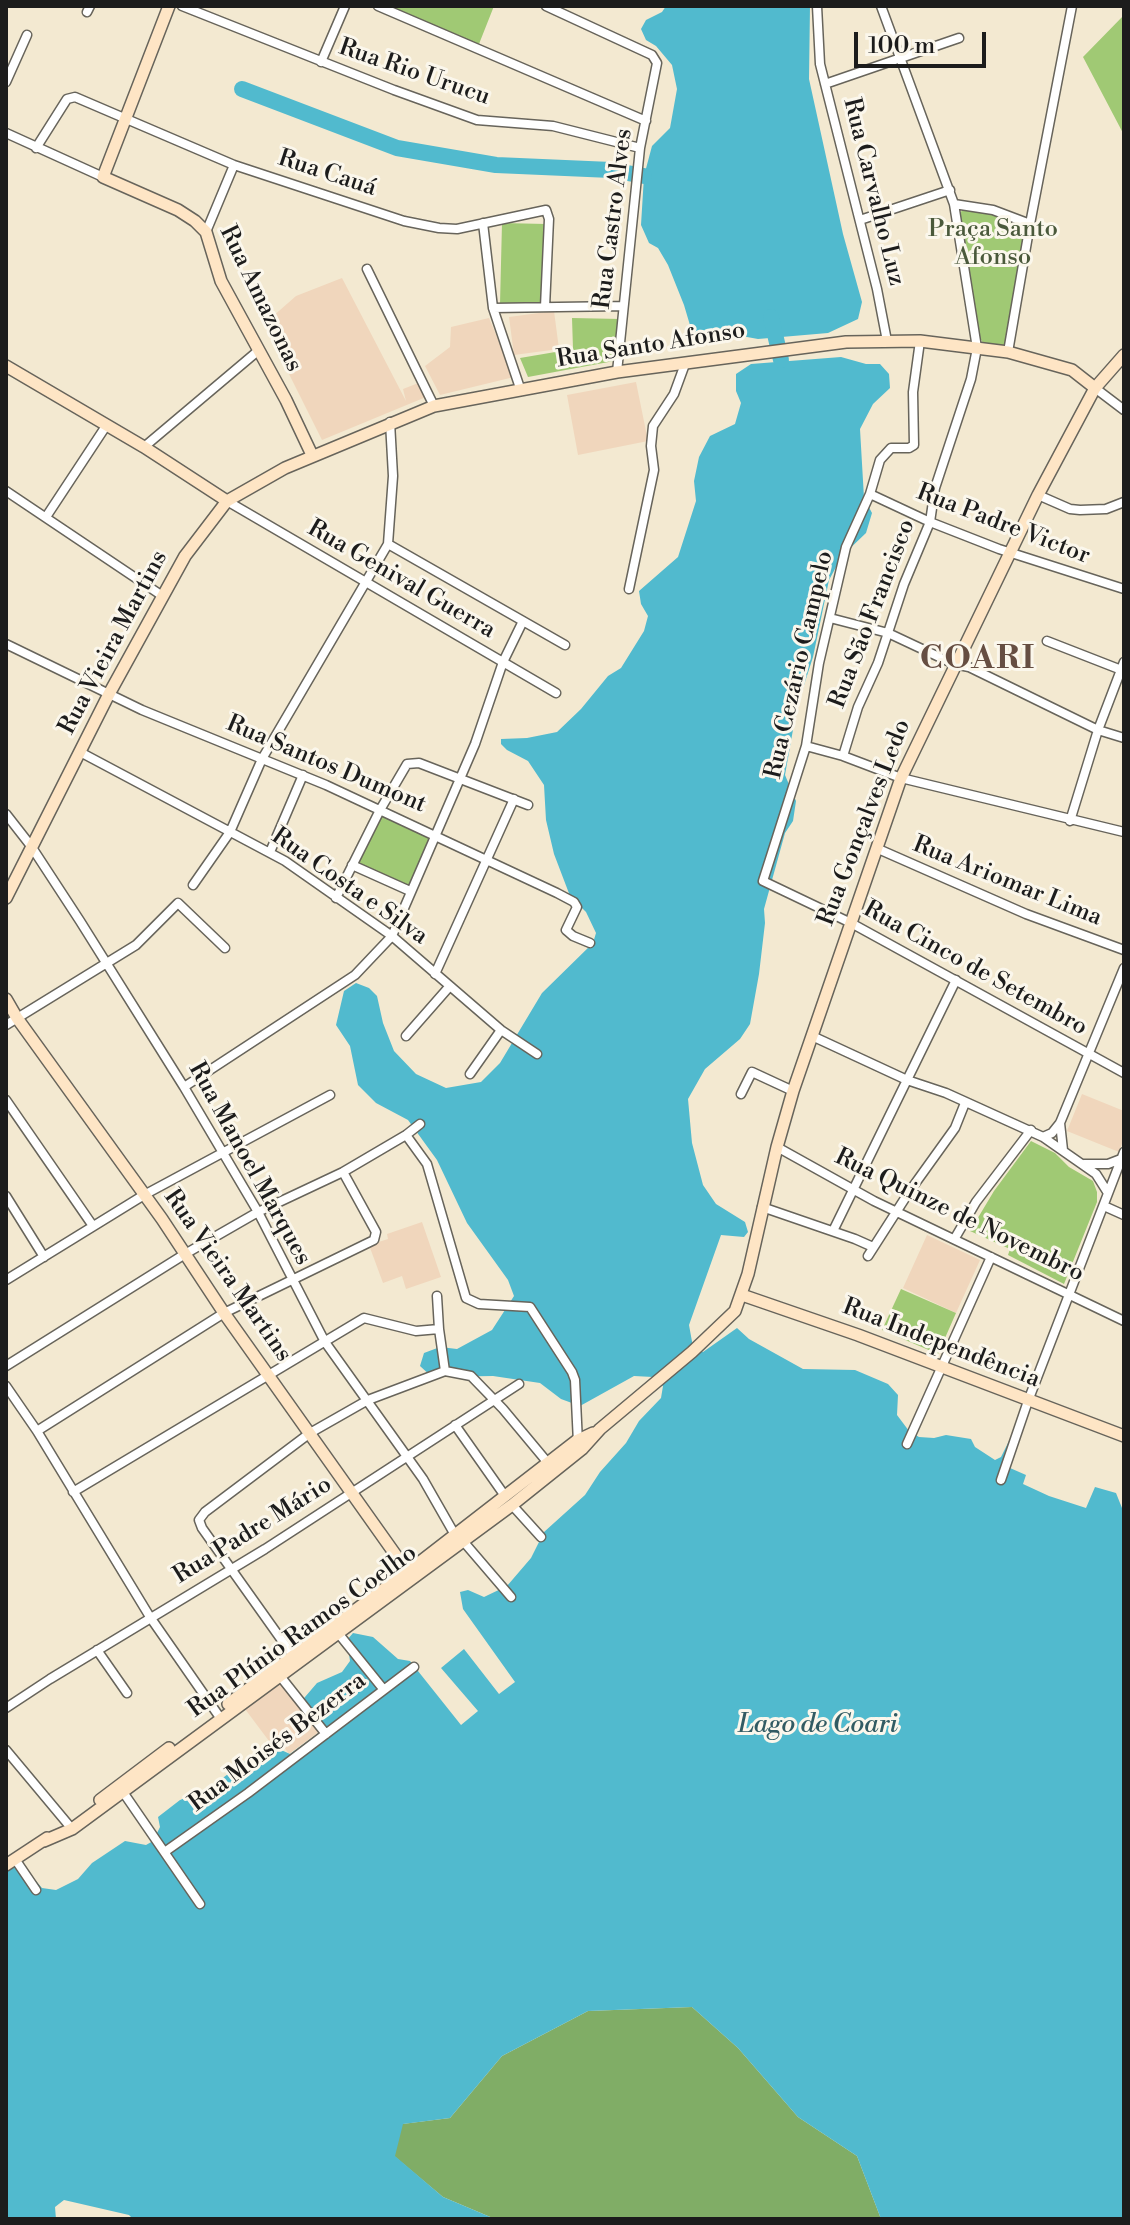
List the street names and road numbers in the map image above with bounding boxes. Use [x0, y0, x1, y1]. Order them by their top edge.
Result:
street label: Rua Rio Urucu [335, 34, 493, 112]
street label: Rua Carvalho Luz [836, 95, 910, 289]
street label: Rua Castro Alves [589, 127, 639, 311]
street label: Rua Cauá [274, 145, 380, 203]
street label: Rua Amazonas [212, 221, 308, 377]
street label: Rua Santo Afonso [555, 317, 747, 375]
street label: Rua Padre Victor [912, 479, 1094, 571]
street label: Rua Genival Guerra [302, 514, 500, 646]
street label: Rua São Francisco [824, 515, 922, 713]
street label: Rua Vieira Martins [53, 546, 175, 740]
street label: Rua Cezário Campelo [760, 548, 840, 782]
street label: Rua Santos Dumont [222, 710, 430, 820]
street label: Rua Gonçalves Ledo [812, 716, 918, 930]
street label: Rua Costa e Silva [265, 822, 433, 952]
street label: Rua Ariomar Lima [908, 831, 1106, 933]
street label: Rua Cinco de Setembro [858, 895, 1092, 1043]
street label: Rua Manoel Marques [181, 1058, 317, 1270]
street label: Rua Quinze de Novembro [830, 1143, 1088, 1289]
street label: Rua Vieira Martins [157, 1184, 297, 1368]
street label: Rua Independência [838, 1293, 1044, 1395]
street label: Rua Padre Mário [169, 1471, 337, 1591]
street label: Rua Plínio Ramos Coelho [183, 1539, 423, 1725]
street label: Rua Moisés Bezerra [184, 1667, 372, 1819]

